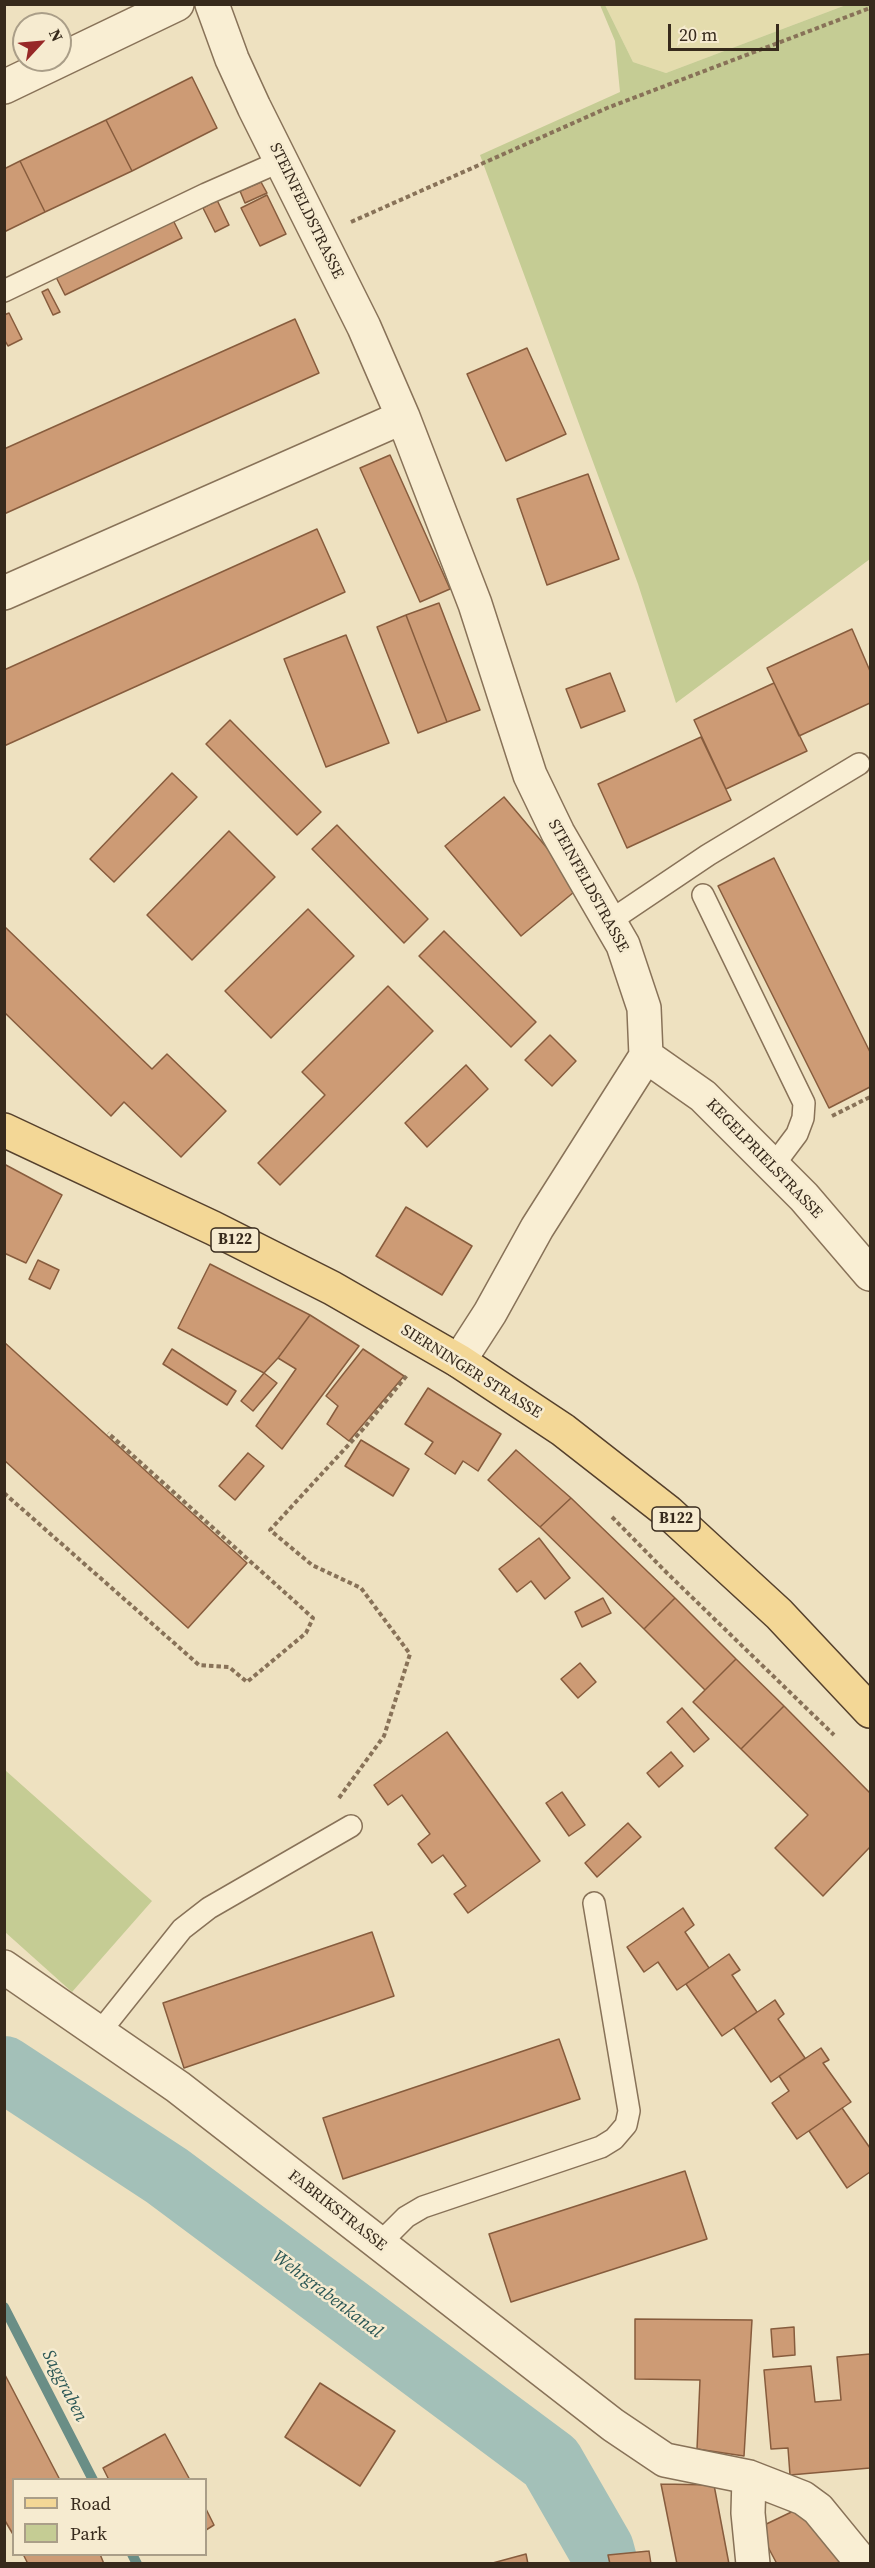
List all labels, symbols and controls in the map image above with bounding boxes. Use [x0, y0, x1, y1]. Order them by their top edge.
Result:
north arrow [12, 12, 72, 72]
scale bar [671, 12, 782, 50]
text: 20 m [679, 22, 717, 47]
text: N [44, 25, 69, 45]
street label: STEINFELDSTRASSE [265, 140, 347, 282]
street label: STEINFELDSTRASSE [544, 816, 632, 956]
street label: KEGELPRIELSTRASSE [702, 1095, 826, 1223]
road number: B122 [211, 1228, 259, 1252]
street label: SIERNINGER STRASSE [397, 1321, 545, 1423]
road number: B122 [652, 1507, 700, 1531]
street label: FABRIKSTRASSE [284, 2167, 390, 2255]
water label: Wehrgrabenkanal [268, 2247, 386, 2343]
water label: Saggraben [37, 2346, 91, 2426]
legend [12, 2478, 207, 2556]
text: Road [70, 2491, 111, 2516]
text: Park [70, 2521, 107, 2546]

